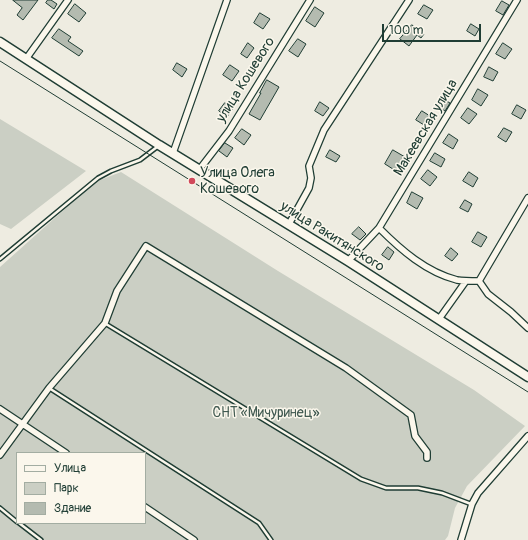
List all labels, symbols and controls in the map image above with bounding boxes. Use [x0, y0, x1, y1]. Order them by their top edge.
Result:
scale bar [384, 16, 483, 42]
text: 100 m [389, 23, 423, 38]
street label: улица Кошевого [213, 34, 279, 126]
street label: Макеевская улица [391, 77, 461, 179]
place label: Улица Олега Кошевого [200, 165, 275, 198]
marker: Улица Олега Кошевого [187, 176, 197, 186]
street label: улица Ракитянского [277, 198, 387, 276]
park label: СНТ «Мичуринец» [212, 405, 320, 421]
legend [16, 452, 146, 524]
text: Улица [54, 461, 86, 476]
text: Парк [54, 481, 79, 496]
text: Здание [54, 501, 91, 516]

